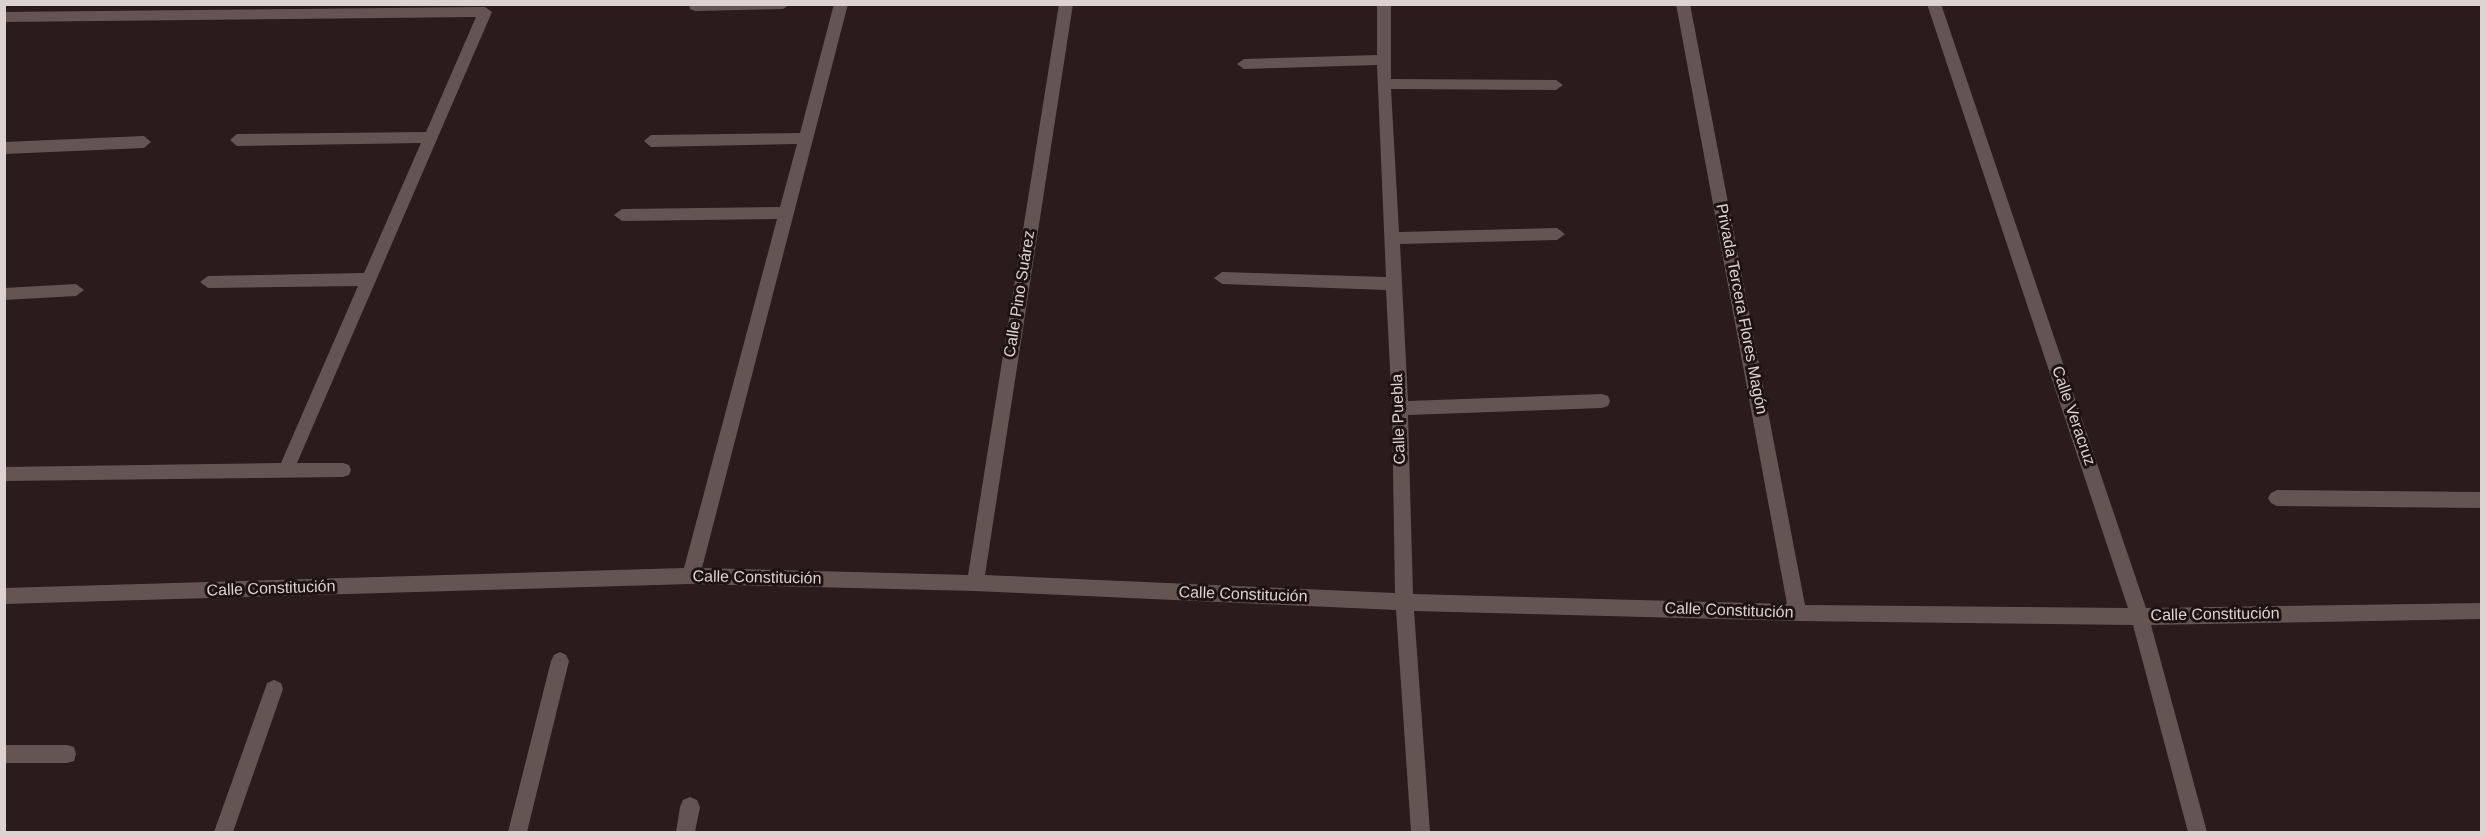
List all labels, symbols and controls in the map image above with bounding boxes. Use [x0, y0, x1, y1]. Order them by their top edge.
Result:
street label: Privada Tercera Flores Magón [1711, 202, 1771, 416]
street label: Calle Pino Suárez [1001, 229, 1039, 359]
street label: Calle Veracruz [2047, 364, 2099, 468]
street label: Calle Puebla [1388, 373, 1410, 465]
street label: Calle Constitución [692, 567, 822, 589]
street label: Calle Constitución [206, 577, 336, 601]
street label: Calle Constitución [1178, 583, 1308, 607]
street label: Calle Constitución [1664, 599, 1794, 623]
street label: Calle Constitución [2150, 604, 2280, 626]

